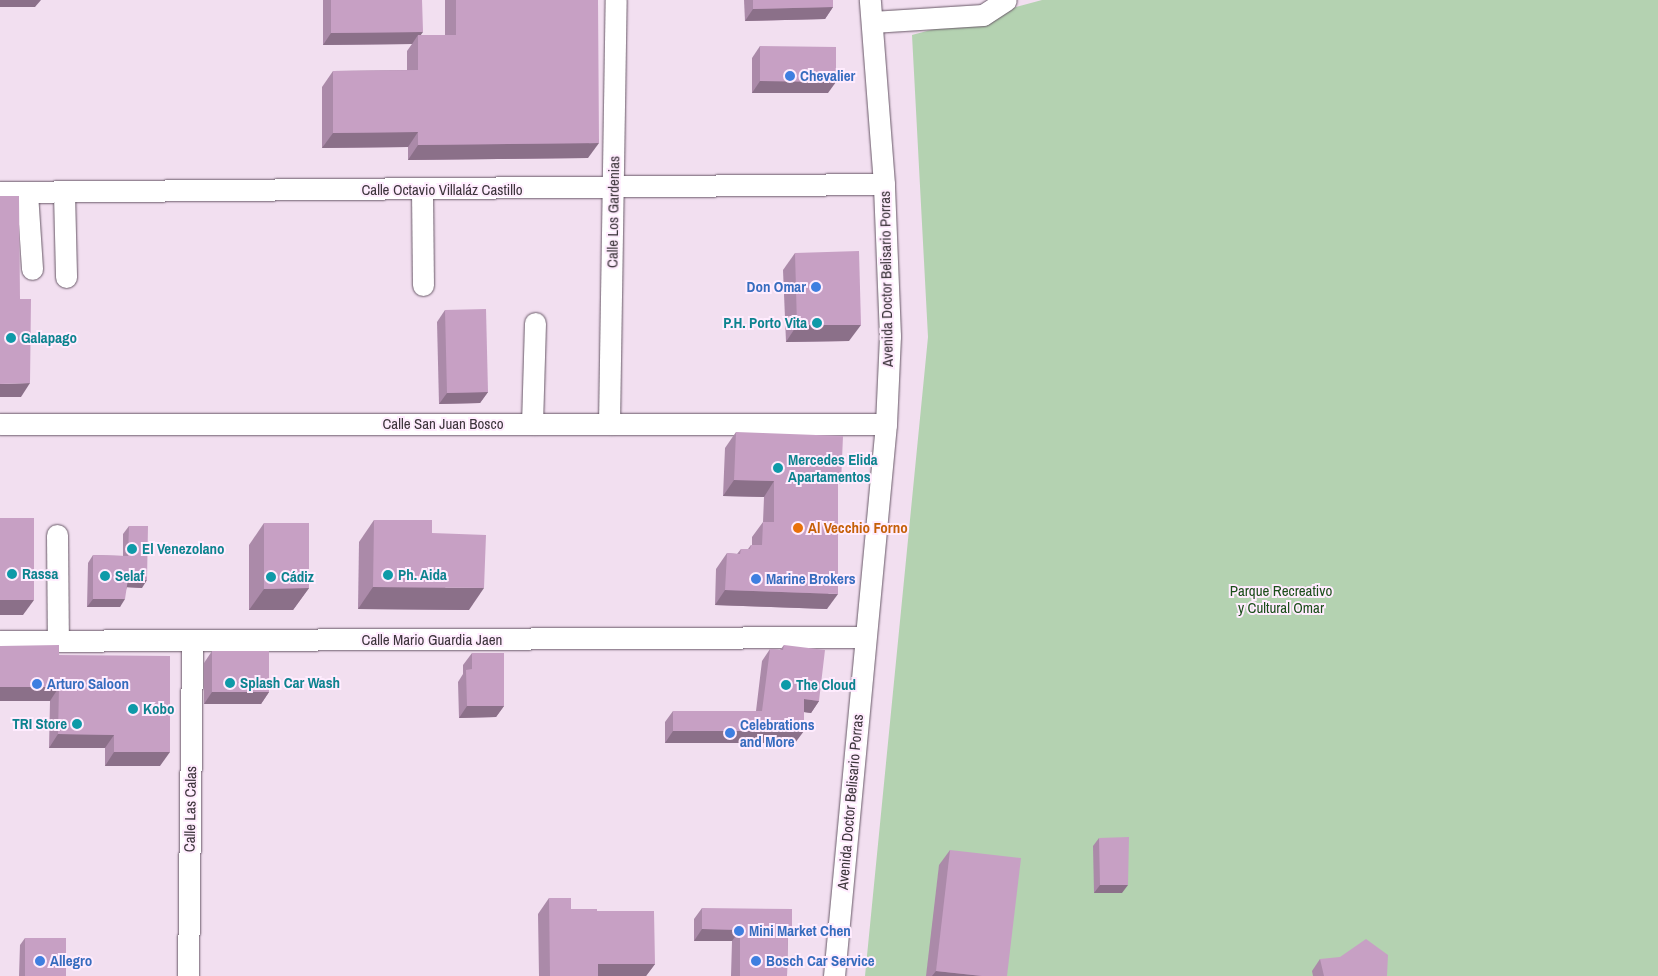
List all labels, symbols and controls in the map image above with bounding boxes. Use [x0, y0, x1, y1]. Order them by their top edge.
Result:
place label: Chevalier [800, 67, 855, 85]
marker: Chevalier [784, 70, 796, 82]
street label: Calle Los Gardenias [603, 156, 623, 268]
street label: Calle Octavio Villaláz Castillo [361, 181, 523, 199]
street label: Avenida Doctor Belisario Porras [875, 191, 897, 367]
place label: Don Omar [747, 278, 806, 296]
marker: Don Omar [810, 281, 822, 293]
place label: P.H. Porto Vita [723, 314, 807, 332]
marker: P.H. Porto Vita [811, 317, 823, 329]
place label: Galapago [21, 329, 77, 347]
marker: Galapago [5, 332, 17, 344]
street label: Calle San Juan Bosco [382, 415, 504, 433]
place label: Mercedes Elida Apartamentos [788, 450, 878, 485]
marker: Mercedes Elida Apartamentos [772, 462, 784, 474]
place label: Al Vecchio Forno [808, 519, 908, 537]
marker: Al Vecchio Forno [792, 522, 804, 534]
place label: El Venezolano [142, 540, 224, 558]
marker: El Venezolano [126, 543, 138, 555]
place label: Rassa [22, 565, 58, 583]
place label: Ph. Aida [398, 566, 447, 584]
place label: Selaf [115, 567, 144, 585]
marker: Rassa [6, 568, 18, 580]
place label: Cádiz [281, 568, 314, 586]
marker: Ph. Aida [382, 569, 394, 581]
marker: Selaf [99, 570, 111, 582]
place label: Marine Brokers [766, 570, 856, 588]
marker: Cádiz [265, 571, 277, 583]
marker: Marine Brokers [750, 573, 762, 585]
park label: Parque Recreativo y Cultural Omar [1230, 581, 1332, 616]
street label: Calle Mario Guardia Jaen [362, 631, 502, 649]
place label: Splash Car Wash [240, 674, 340, 692]
place label: Arturo Saloon [47, 675, 129, 693]
place label: The Cloud [796, 676, 856, 694]
marker: Splash Car Wash [224, 677, 236, 689]
marker: Arturo Saloon [31, 678, 43, 690]
marker: The Cloud [780, 679, 792, 691]
place label: Kobo [143, 700, 174, 718]
marker: Kobo [127, 703, 139, 715]
street label: Avenida Doctor Belisario Porras [833, 713, 867, 891]
place label: TRI Store [12, 715, 67, 733]
place label: Celebrations and More [740, 715, 815, 750]
marker: TRI Store [71, 718, 83, 730]
marker: Celebrations and More [724, 727, 736, 739]
street label: Calle Las Calas [180, 766, 200, 852]
place label: Mini Market Chen [749, 922, 851, 940]
marker: Mini Market Chen [733, 925, 745, 937]
place label: Allegro [50, 952, 92, 970]
place label: Bosch Car Service [766, 952, 875, 970]
marker: Allegro [34, 955, 46, 967]
marker: Bosch Car Service [750, 955, 762, 967]

